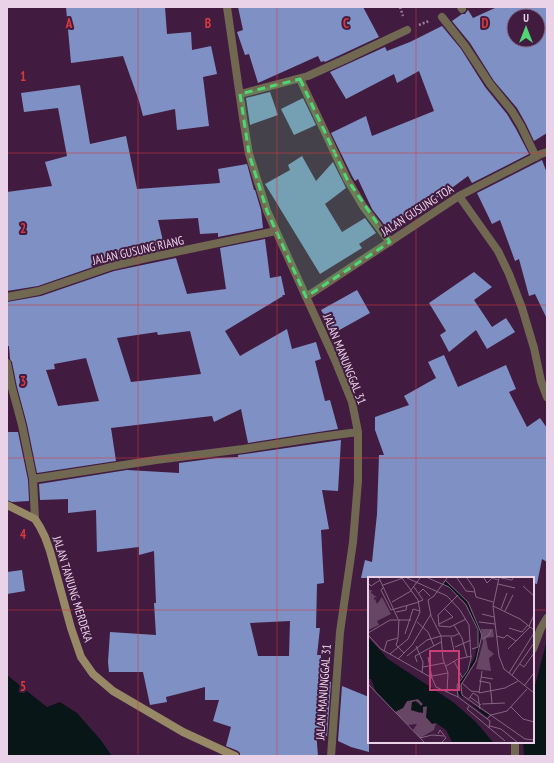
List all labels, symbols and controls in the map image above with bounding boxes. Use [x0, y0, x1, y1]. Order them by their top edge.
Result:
north arrow [506, 8, 546, 48]
text: U [523, 11, 529, 25]
text: A [65, 15, 73, 32]
text: B [205, 15, 211, 32]
text: C [343, 15, 349, 32]
text: D [482, 15, 489, 32]
text: 1 [20, 68, 26, 85]
street label: JALAN GUSUNG TOA [377, 181, 456, 240]
text: 2 [20, 220, 26, 237]
street label: JALAN GUSUNG RIANG [90, 232, 185, 268]
street label: JALAN MANUNGGAL 31 [320, 311, 370, 406]
text: 3 [20, 373, 26, 390]
text: 4 [20, 526, 27, 543]
street label: JALAN TANJUNG MERDEKA [49, 533, 96, 644]
inset map [368, 577, 534, 743]
street label: JALAN MANUNGGAL 31 [312, 644, 334, 741]
text: 5 [20, 678, 26, 695]

